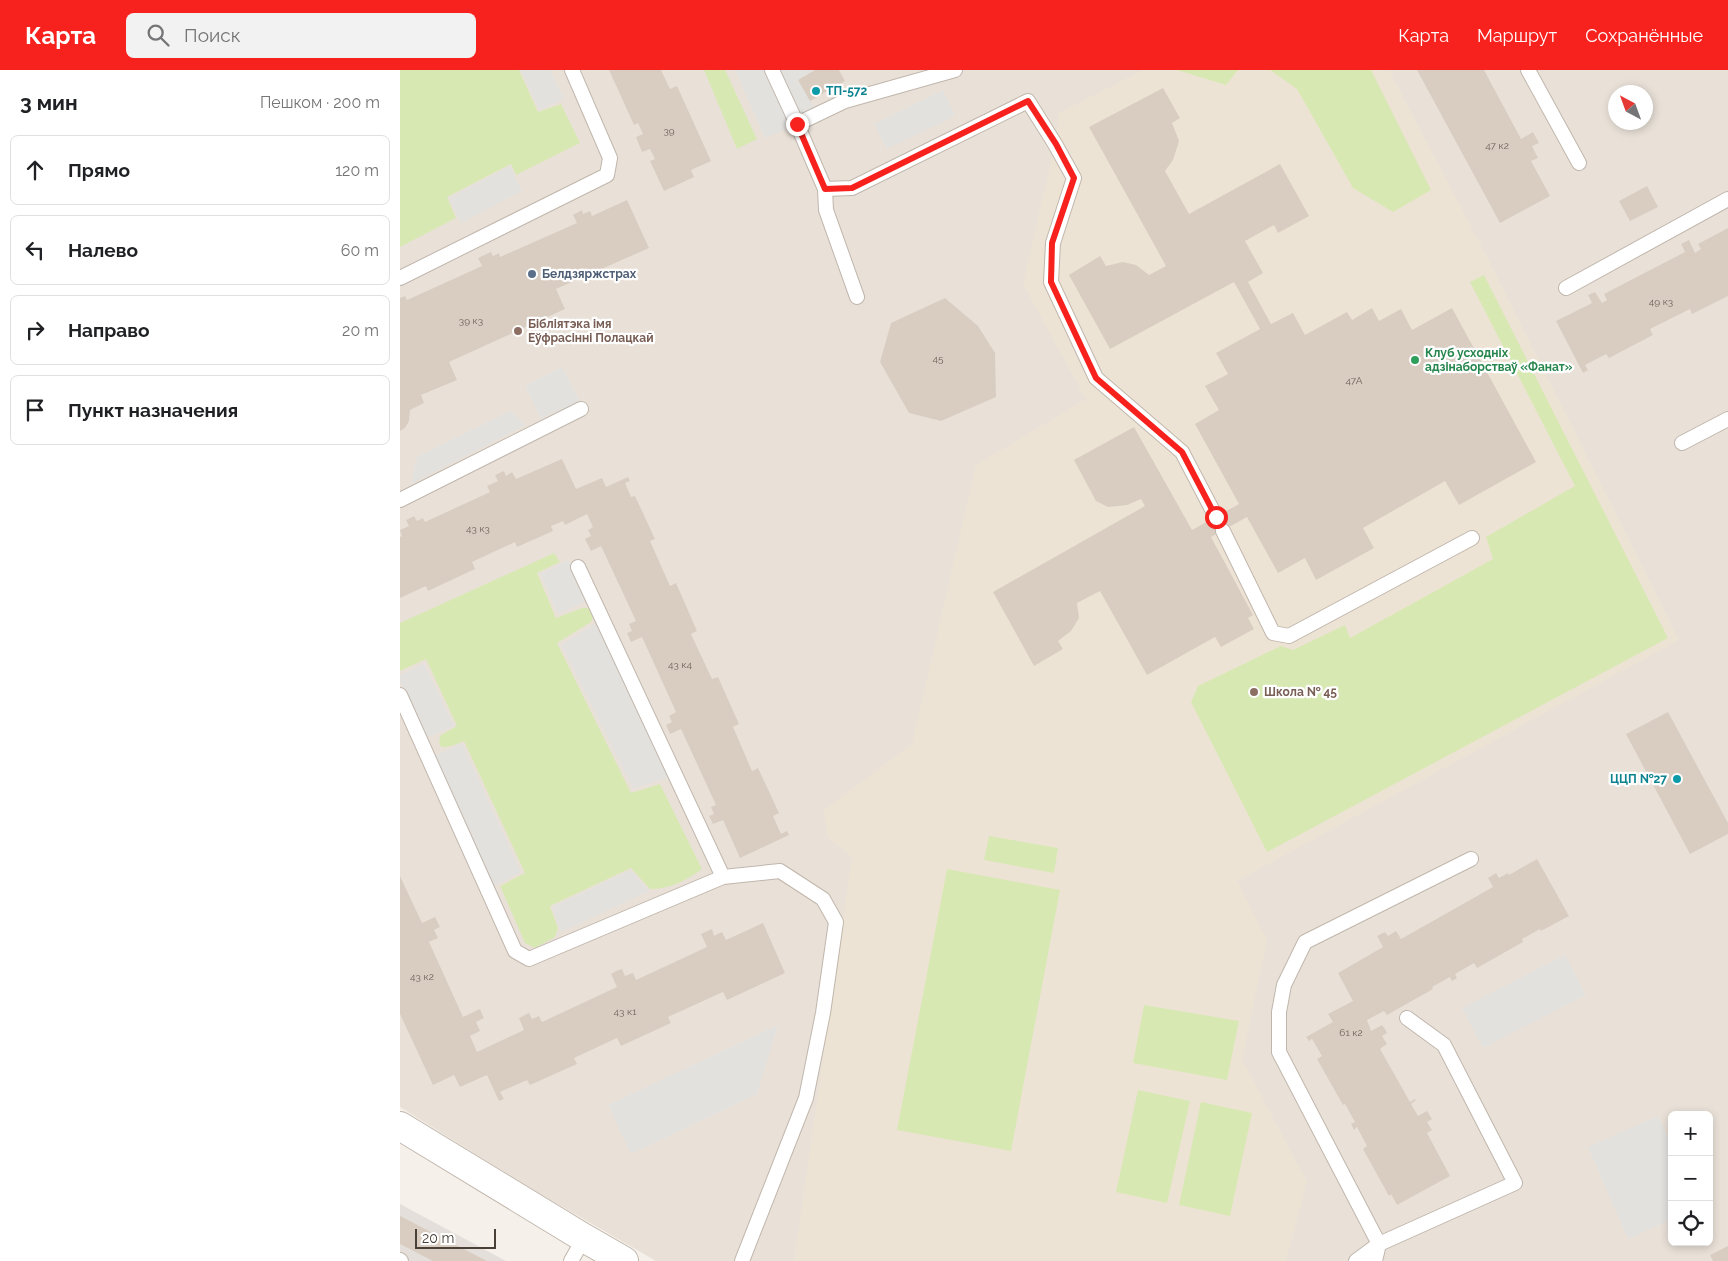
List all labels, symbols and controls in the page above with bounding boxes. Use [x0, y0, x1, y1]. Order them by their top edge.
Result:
search box [126, 13, 476, 58]
text: Карта [25, 21, 96, 50]
icon: search [144, 21, 172, 49]
text: Поиск [184, 24, 241, 46]
text: Карта [1398, 25, 1449, 46]
text: Маршрут [1477, 25, 1557, 46]
text: Сохранённые [1585, 25, 1703, 46]
place label: ТП-572 [826, 84, 868, 98]
marker: ТП-572 [810, 85, 822, 97]
north arrow [1608, 85, 1653, 130]
text: 3 мин [20, 90, 78, 115]
text: Пешком · 200 m [260, 93, 380, 112]
route end [786, 113, 809, 136]
house number: 39 [663, 125, 675, 136]
house number: 47 к2 [1485, 140, 1509, 151]
icon: ahead [21, 156, 49, 184]
text: Прямо [68, 159, 130, 181]
text: 120 m [335, 161, 379, 180]
icon: left [21, 236, 49, 264]
text: Налево [68, 239, 138, 261]
text: 60 m [341, 241, 379, 260]
place label: Белдзяржстрах [542, 267, 637, 281]
marker: Белдзяржстрах [526, 268, 538, 280]
house number: 49 к3 [1649, 296, 1673, 307]
house number: 39 к3 [459, 315, 483, 326]
icon: right [21, 316, 49, 344]
place label: Бібліятэка імя Еўфрасінні Полацкай [528, 317, 654, 345]
text: Направо [68, 319, 149, 341]
text: 20 m [342, 321, 379, 340]
marker: Бібліятэка імя Еўфрасінні Полацкай [512, 325, 524, 337]
place label: Клуб усходніх адзінаборстваў «Фанат» [1425, 346, 1573, 374]
house number: 45 [933, 353, 944, 364]
marker: Клуб усходніх адзінаборстваў «Фанат» [1409, 354, 1421, 366]
house number: 47А [1345, 375, 1363, 386]
icon: arrive [21, 396, 49, 424]
text: Пункт назначения [68, 399, 238, 421]
route start [1205, 506, 1228, 529]
house number: 43 к3 [466, 523, 490, 534]
house number: 43 к4 [668, 659, 693, 670]
place label: Школа № 45 [1264, 685, 1337, 699]
marker: Школа № 45 [1248, 686, 1260, 698]
place label: ЦЦП №27 [1610, 772, 1667, 786]
marker: ЦЦП №27 [1671, 773, 1683, 785]
house number: 43 к2 [410, 971, 434, 982]
house number: 43 к1 [614, 1006, 637, 1017]
house number: 61 к2 [1339, 1027, 1363, 1038]
map controls [1668, 1111, 1713, 1246]
button: + [1668, 1111, 1713, 1156]
button: − [1668, 1156, 1713, 1201]
button: locate [1668, 1201, 1713, 1246]
scale bar [415, 1226, 496, 1249]
text: 20 m [422, 1230, 454, 1246]

